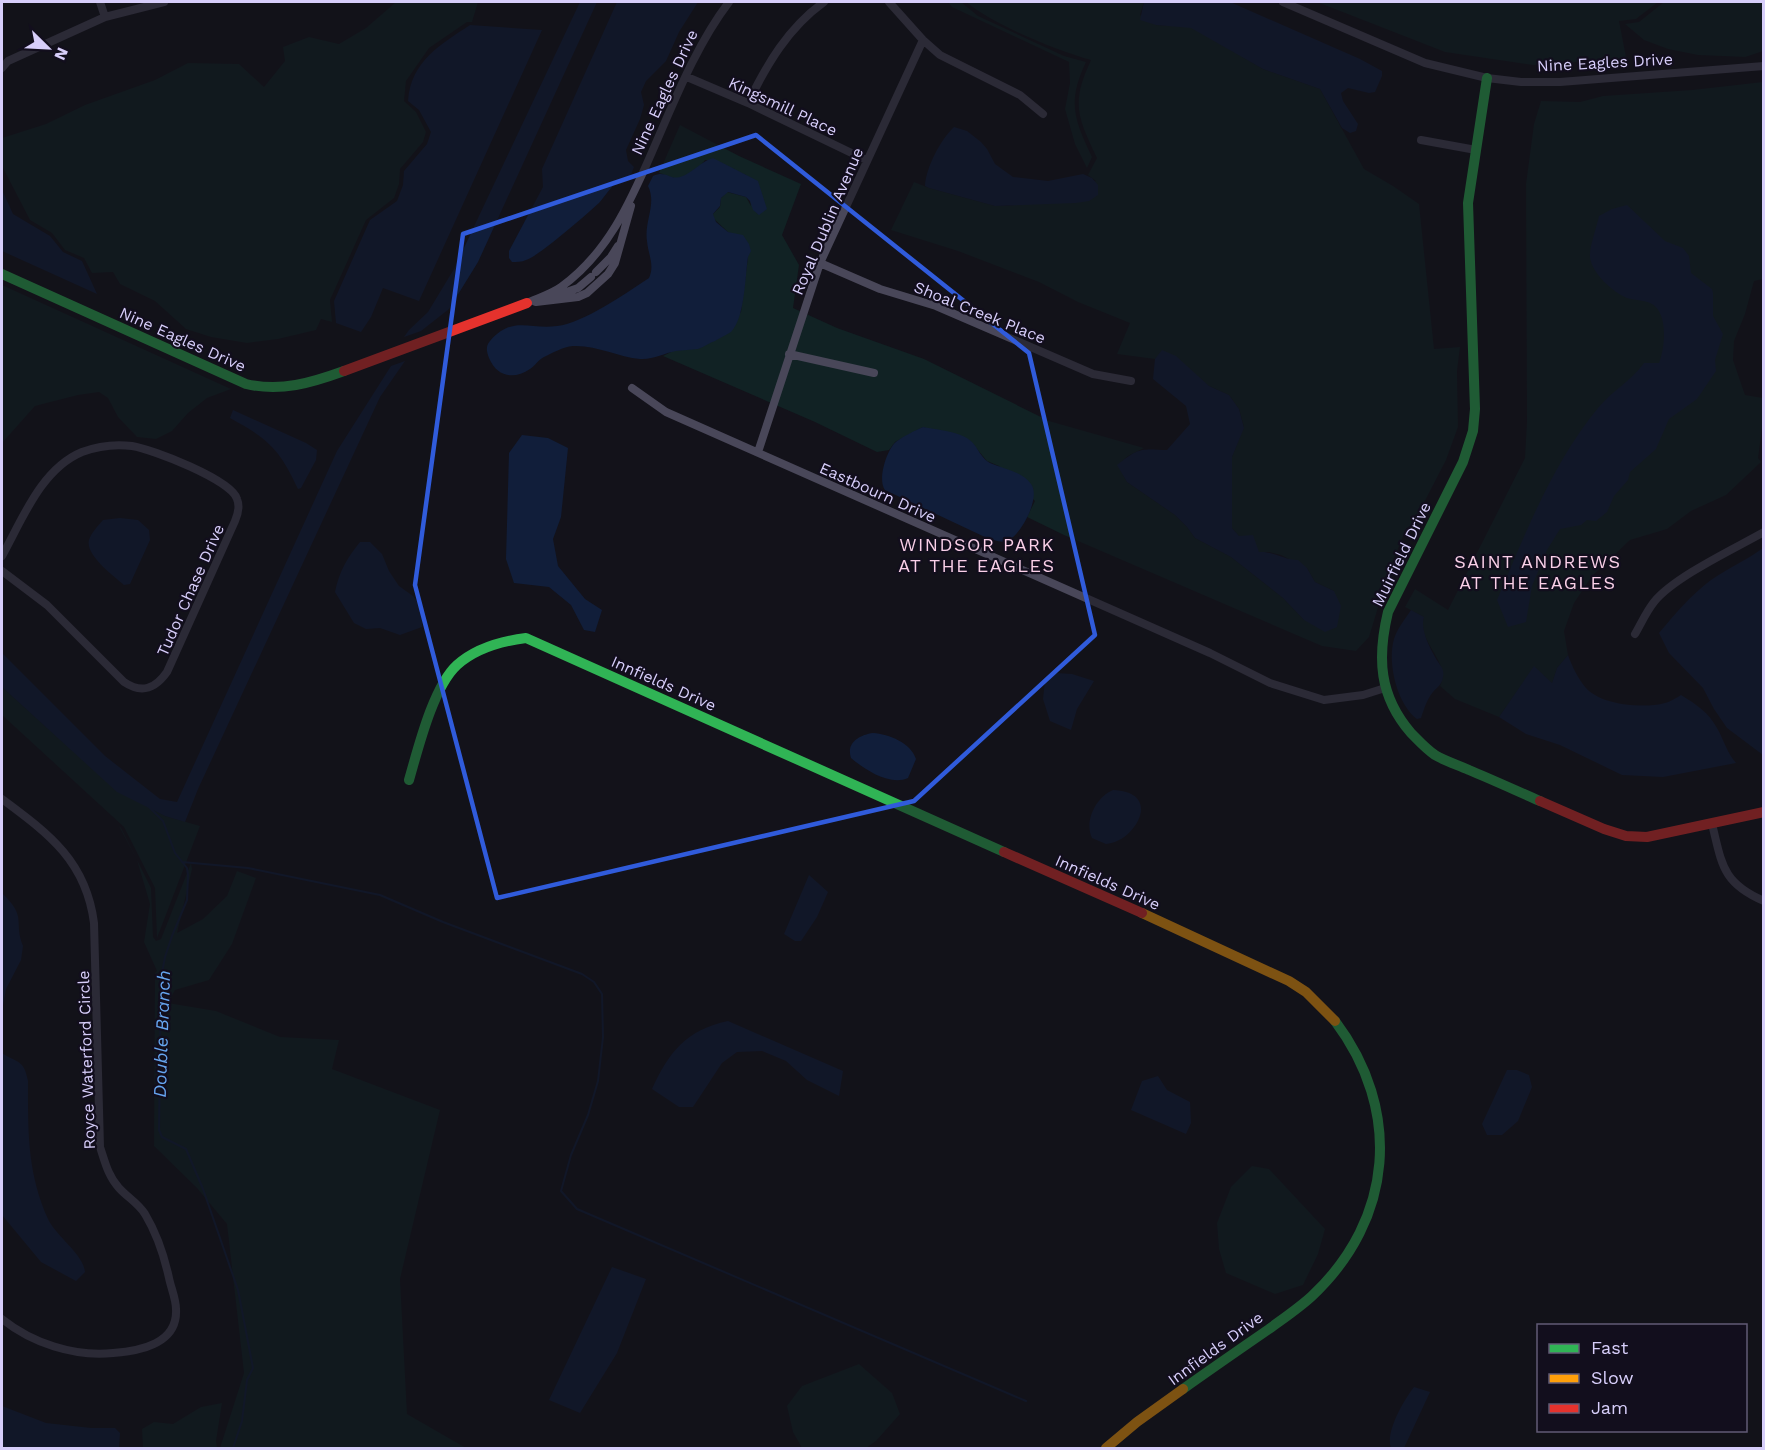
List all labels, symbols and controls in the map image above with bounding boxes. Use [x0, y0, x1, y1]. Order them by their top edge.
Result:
north arrow [18, 18, 78, 78]
street label: Nine Eagles Drive [627, 26, 702, 158]
text: N [50, 45, 72, 63]
street label: Nine Eagles Drive [1537, 49, 1674, 76]
street label: Kingsmill Place [725, 73, 840, 140]
street label: Royal Dublin Avenue [788, 145, 867, 298]
street label: Shoal Creek Place [911, 277, 1048, 348]
street label: Nine Eagles Drive [117, 303, 249, 376]
street label: Eastbourn Drive [817, 458, 939, 527]
street label: Muirfield Drive [1368, 499, 1435, 610]
street label: Tudor Chase Drive [153, 521, 228, 659]
district label: WINDSOR PARK AT THE EAGLES [898, 534, 1056, 576]
district label: SAINT ANDREWS AT THE EAGLES [1454, 551, 1622, 593]
street label: Innfields Drive [608, 652, 719, 715]
street label: Innfields Drive [1052, 851, 1163, 914]
street label: Royce Waterford Circle [74, 970, 99, 1150]
water label: Double Branch [149, 970, 174, 1098]
street label: Innfields Drive [1164, 1308, 1266, 1389]
legend [1537, 1324, 1747, 1432]
text: Fast [1591, 1337, 1629, 1358]
text: Slow [1591, 1367, 1634, 1388]
text: Jam [1591, 1397, 1628, 1418]

